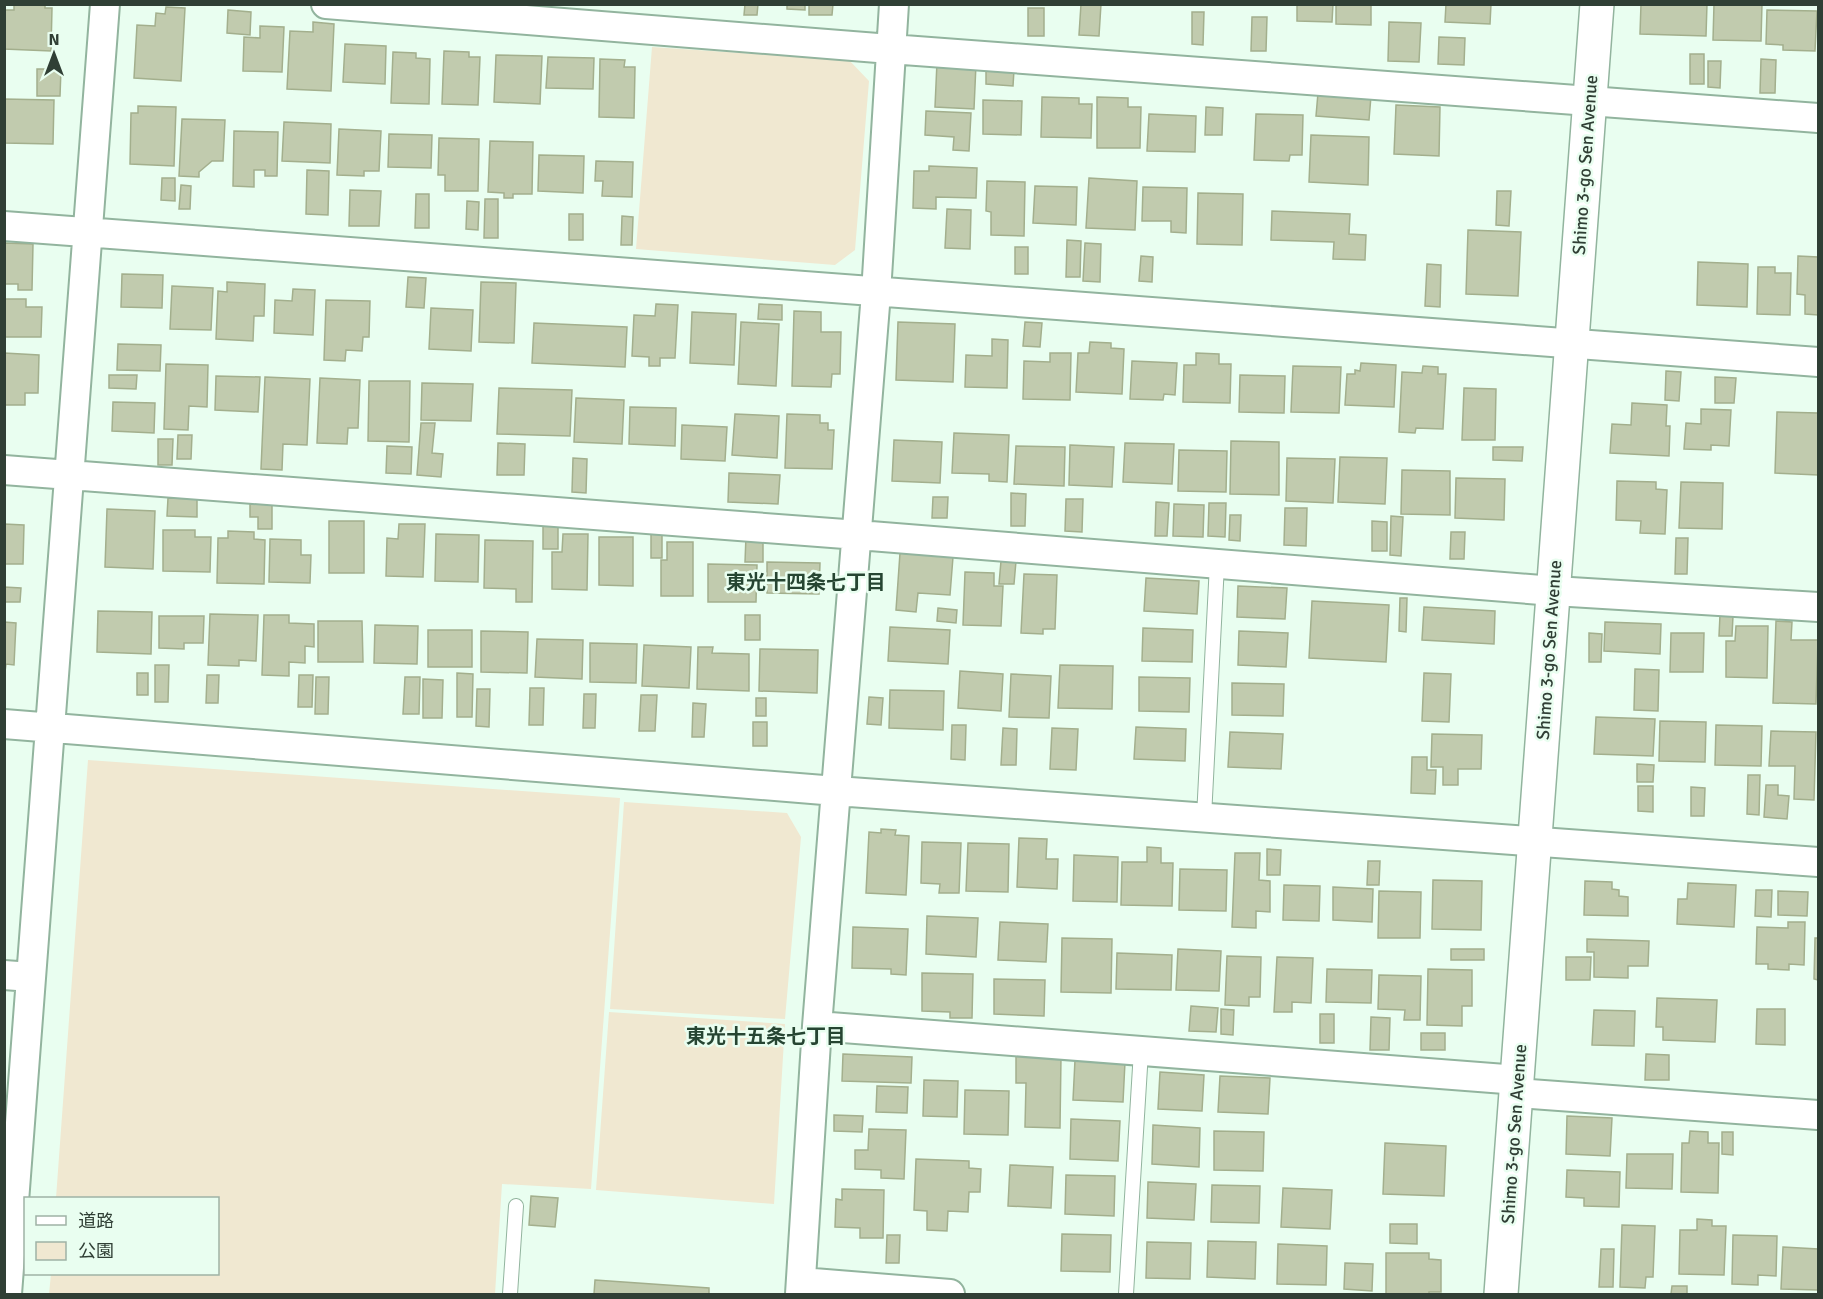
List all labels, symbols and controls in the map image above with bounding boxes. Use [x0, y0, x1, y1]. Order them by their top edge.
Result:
north arrow [24, 24, 84, 84]
text: N [48, 30, 60, 50]
street label: Shimo 3-go Sen Avenue [1568, 74, 1602, 256]
street label: Shimo 3-go Sen Avenue [1532, 559, 1566, 741]
district label: 東光十四条七丁目 [726, 570, 886, 595]
district label: 東光十五条七丁目 [686, 1024, 846, 1049]
street label: Shimo 3-go Sen Avenue [1497, 1043, 1531, 1225]
legend [24, 1197, 219, 1275]
text: 道路 [78, 1210, 114, 1232]
text: 公園 [78, 1240, 114, 1262]

